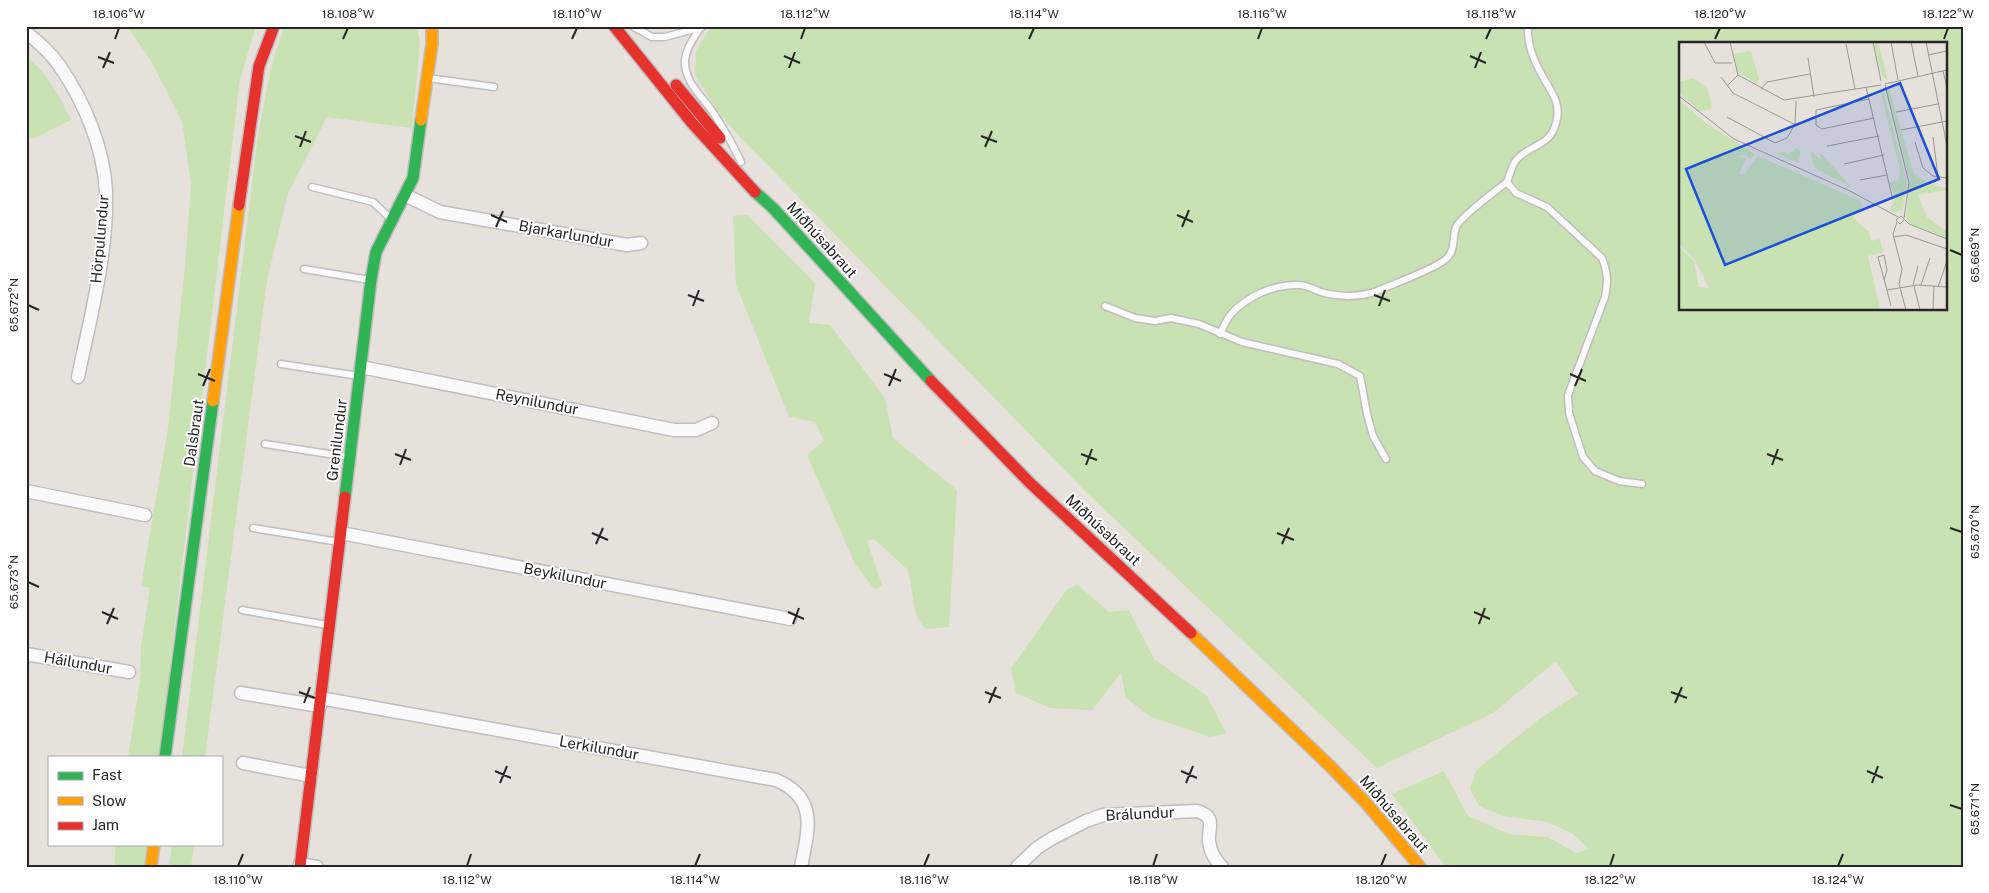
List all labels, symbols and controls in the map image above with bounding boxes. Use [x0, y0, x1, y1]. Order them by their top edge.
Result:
text: 18.106°W [93, 7, 146, 21]
text: 18.108°W [322, 7, 375, 21]
text: 18.110°W [552, 7, 602, 21]
text: 18.112°W [780, 7, 830, 21]
text: 18.114°W [1009, 7, 1059, 21]
text: 18.116°W [1237, 7, 1287, 21]
text: 18.118°W [1466, 7, 1517, 21]
text: 18.120°W [1694, 7, 1746, 21]
text: 18.122°W [1922, 7, 1974, 21]
inset map [1679, 42, 1946, 310]
street label: Hörpulundur [87, 194, 112, 284]
street label: Miðhúsabraut [784, 198, 861, 281]
street label: Bjarkarlundur [517, 217, 615, 250]
text: 65.669°N [1968, 228, 1982, 282]
text: 65.672°N [7, 278, 21, 332]
street label: Reynilundur [494, 385, 580, 418]
street label: Dalsbraut [180, 398, 207, 468]
street label: Grenilundur [323, 398, 350, 482]
street label: Miðhúsabraut [1062, 491, 1144, 569]
text: 65.670°N [1968, 505, 1982, 559]
text: 65.673°N [7, 555, 21, 609]
street label: Beykilundur [522, 559, 608, 592]
street label: Háilundur [43, 648, 114, 677]
street label: Lerkilundur [558, 732, 640, 763]
legend [48, 756, 222, 846]
text: Fast [92, 766, 122, 783]
street label: Miðhúsabraut [1356, 772, 1432, 856]
text: 65.671°N [1968, 783, 1982, 835]
text: Slow [92, 792, 127, 809]
street label: Brálundur [1105, 803, 1175, 824]
text: Jam [92, 816, 119, 833]
text: 18.110°W [213, 873, 263, 887]
text: 18.112°W [442, 873, 492, 887]
text: 18.114°W [670, 873, 720, 887]
text: 18.116°W [899, 873, 949, 887]
text: 18.118°W [1128, 873, 1179, 887]
text: 18.120°W [1355, 873, 1407, 887]
text: 18.122°W [1584, 873, 1636, 887]
text: 18.124°W [1812, 873, 1865, 887]

